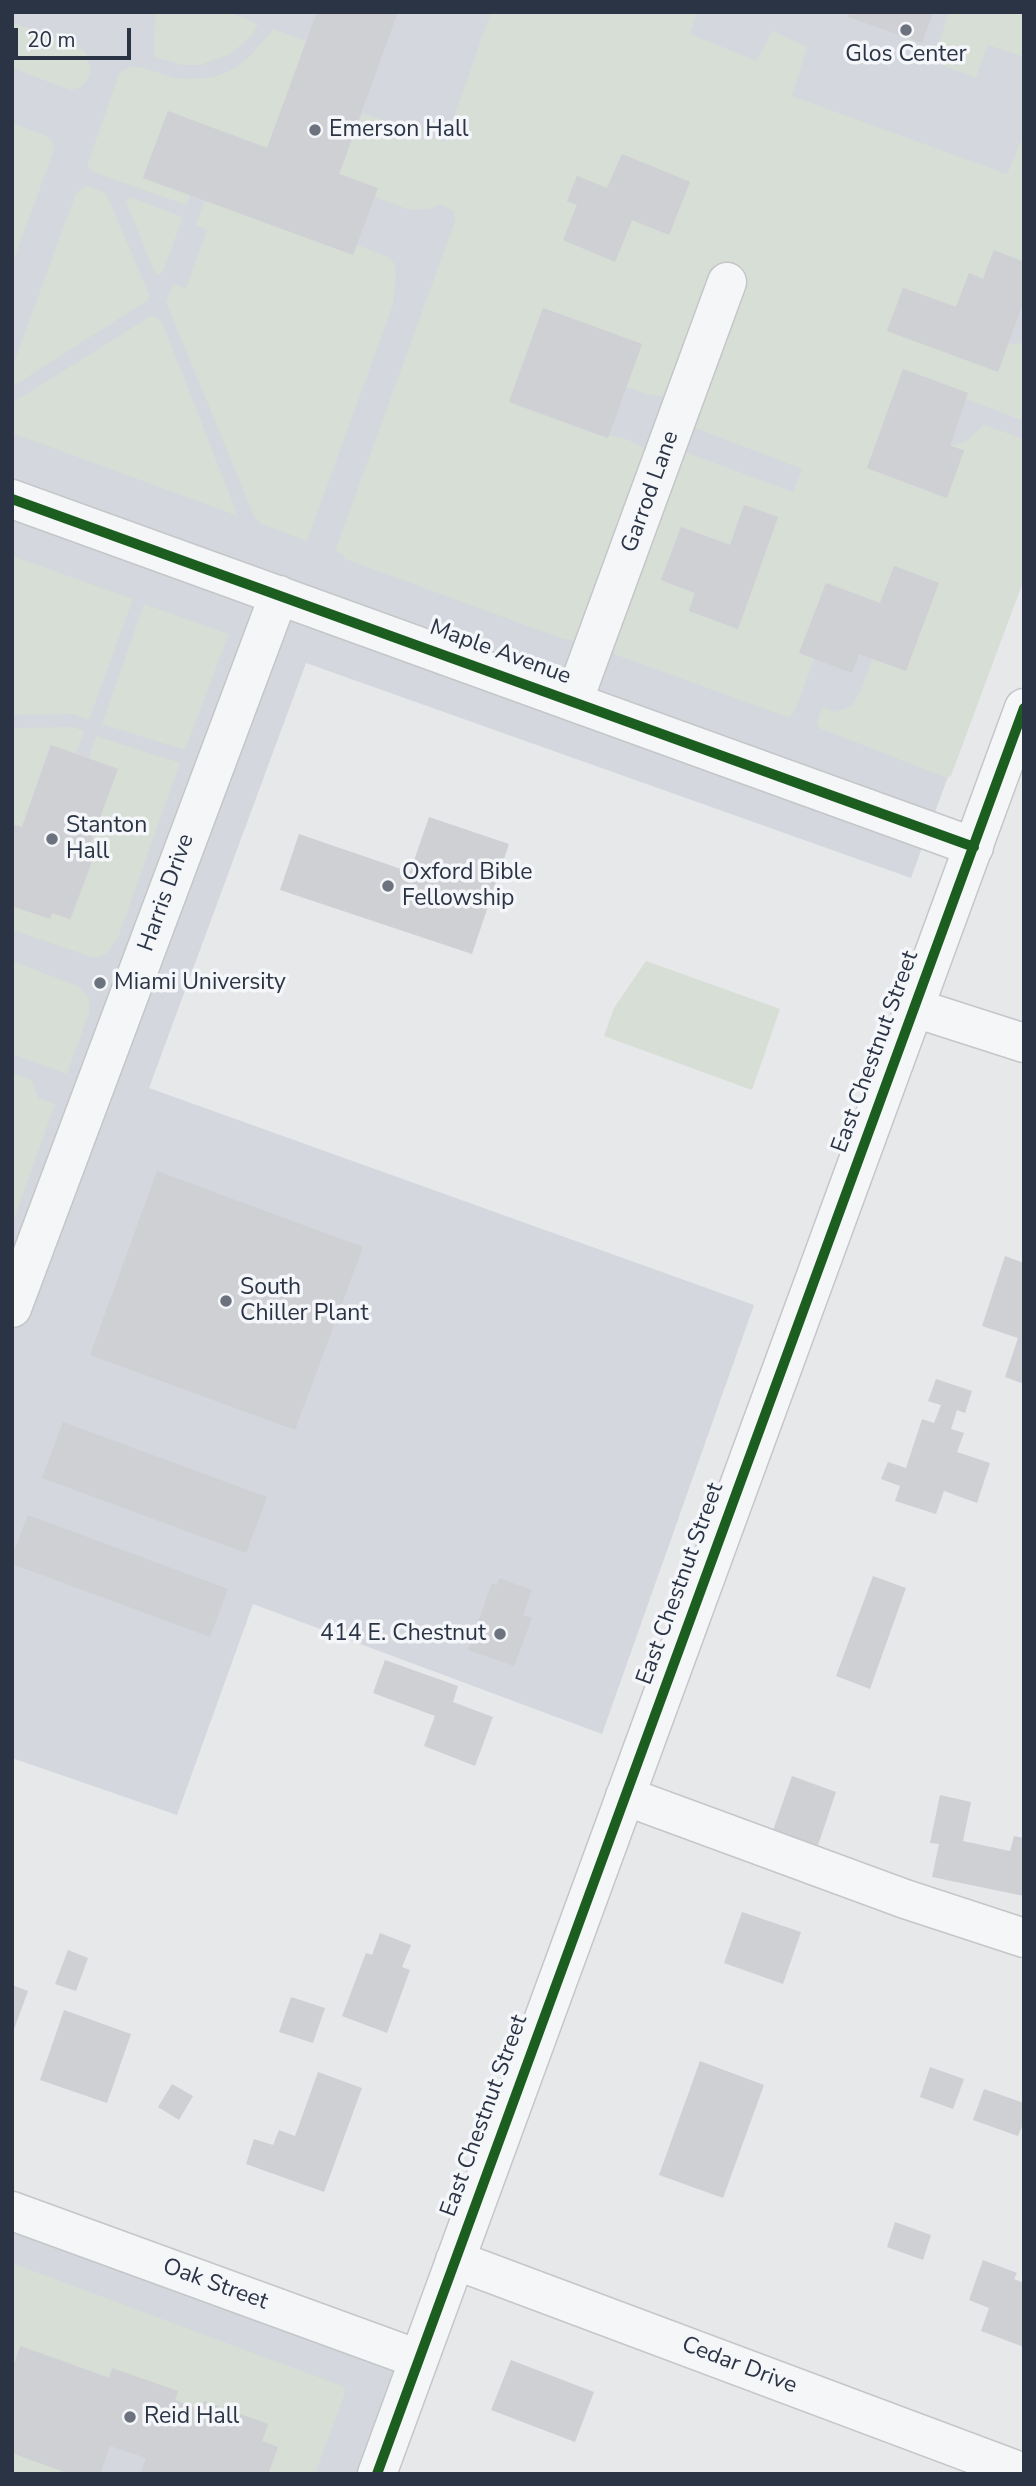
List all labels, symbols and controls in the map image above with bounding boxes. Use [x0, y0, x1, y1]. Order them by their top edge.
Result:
scale bar [18, 14, 135, 58]
marker: Glos Center [898, 22, 914, 38]
text: 20 m [27, 26, 76, 54]
place label: Glos Center [845, 41, 967, 69]
place label: Emerson Hall [329, 116, 469, 144]
marker: Emerson Hall [307, 122, 323, 138]
street label: Garrod Lane [616, 427, 686, 557]
street label: Maple Avenue [426, 615, 574, 691]
place label: Stanton Hall [66, 812, 147, 866]
street label: Harris Drive [133, 830, 201, 956]
marker: Stanton Hall [44, 831, 60, 847]
place label: Oxford Bible Fellowship [402, 859, 532, 913]
marker: Oxford Bible Fellowship [380, 878, 396, 894]
street label: East Chestnut Street [827, 947, 925, 1157]
place label: Miami University [114, 969, 286, 997]
marker: Miami University [92, 975, 108, 991]
place label: South Chiller Plant [240, 1274, 368, 1328]
marker: South Chiller Plant [218, 1293, 234, 1309]
street label: East Chestnut Street [632, 1479, 730, 1689]
place label: 414 E. Chestnut [320, 1620, 486, 1648]
marker: 414 E. Chestnut [492, 1626, 508, 1642]
street label: East Chestnut Street [436, 2011, 534, 2221]
street label: Oak Street [159, 2253, 271, 2317]
street label: Cedar Drive [677, 2331, 801, 2401]
place label: Reid Hall [144, 2403, 239, 2431]
marker: Reid Hall [122, 2409, 138, 2425]

